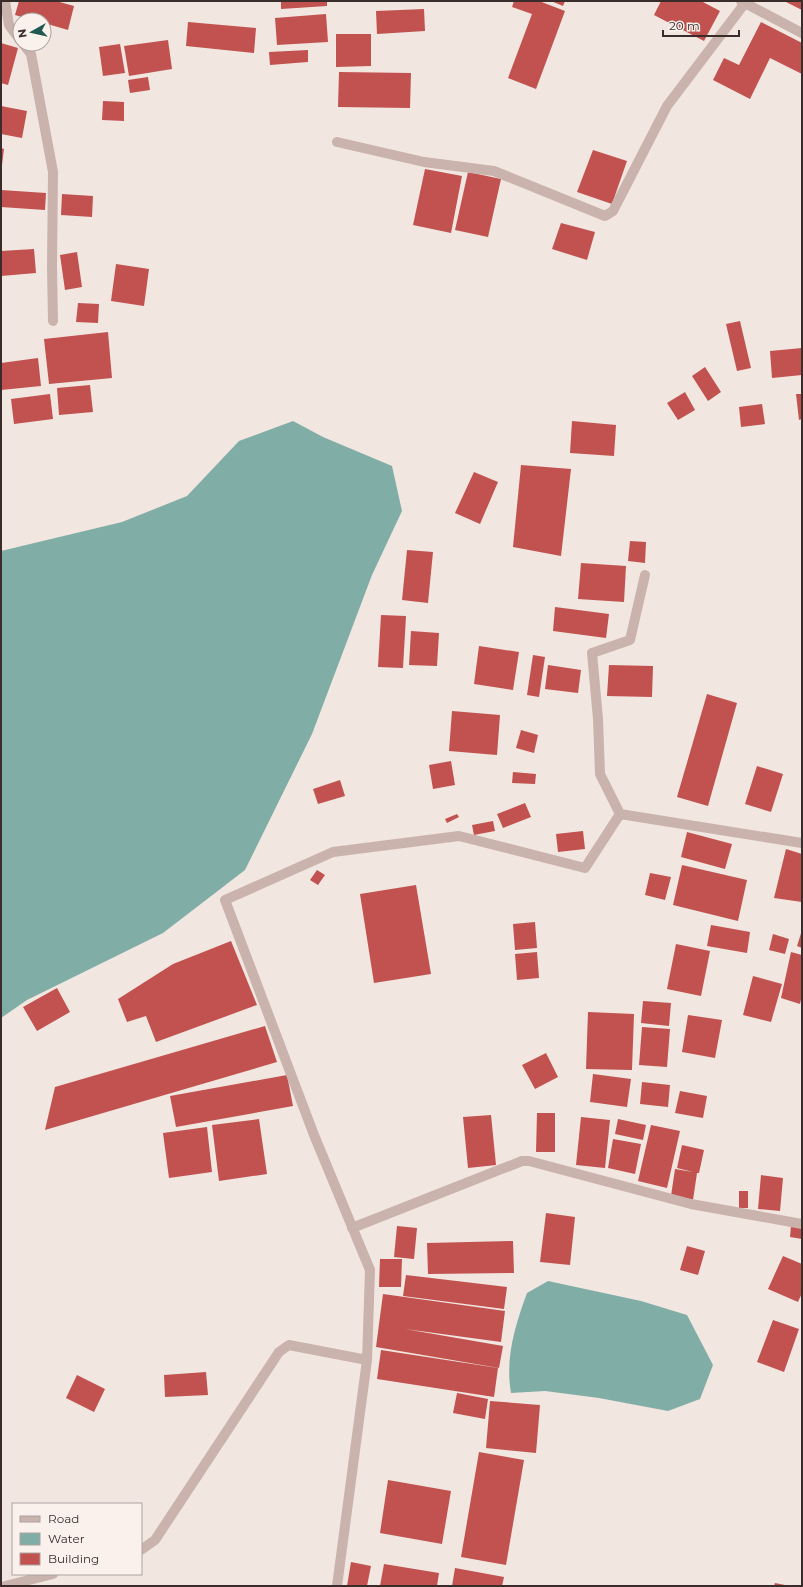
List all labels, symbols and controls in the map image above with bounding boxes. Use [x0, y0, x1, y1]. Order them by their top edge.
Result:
north arrow [12, 12, 52, 52]
scale bar [663, 12, 739, 38]
text: 20 m [669, 18, 700, 33]
text: N [15, 28, 30, 39]
legend [12, 1503, 142, 1575]
text: Road [48, 1511, 79, 1526]
text: Water [48, 1531, 85, 1546]
text: Building [48, 1551, 99, 1566]

